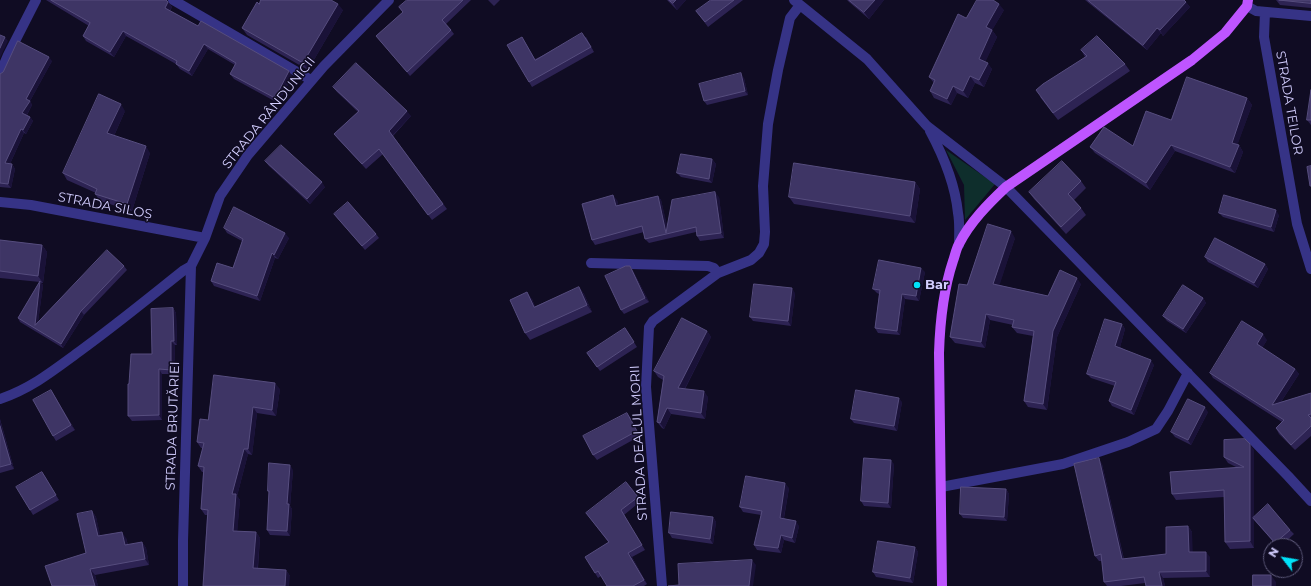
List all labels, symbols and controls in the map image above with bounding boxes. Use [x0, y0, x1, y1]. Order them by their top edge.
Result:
street label: STRADA TEILOR [1272, 50, 1306, 156]
street label: STRADA RÂNDUNICII [219, 54, 319, 172]
street label: STRADA SILOȘ [57, 189, 153, 223]
place label: Bar [925, 277, 949, 293]
marker: Bar [912, 280, 922, 290]
street label: STRADA BRUTĂRIEI [163, 361, 183, 491]
street label: STRADA DEALUL MORII [627, 365, 651, 521]
north arrow [1263, 538, 1303, 578]
text: N [1265, 545, 1282, 560]

